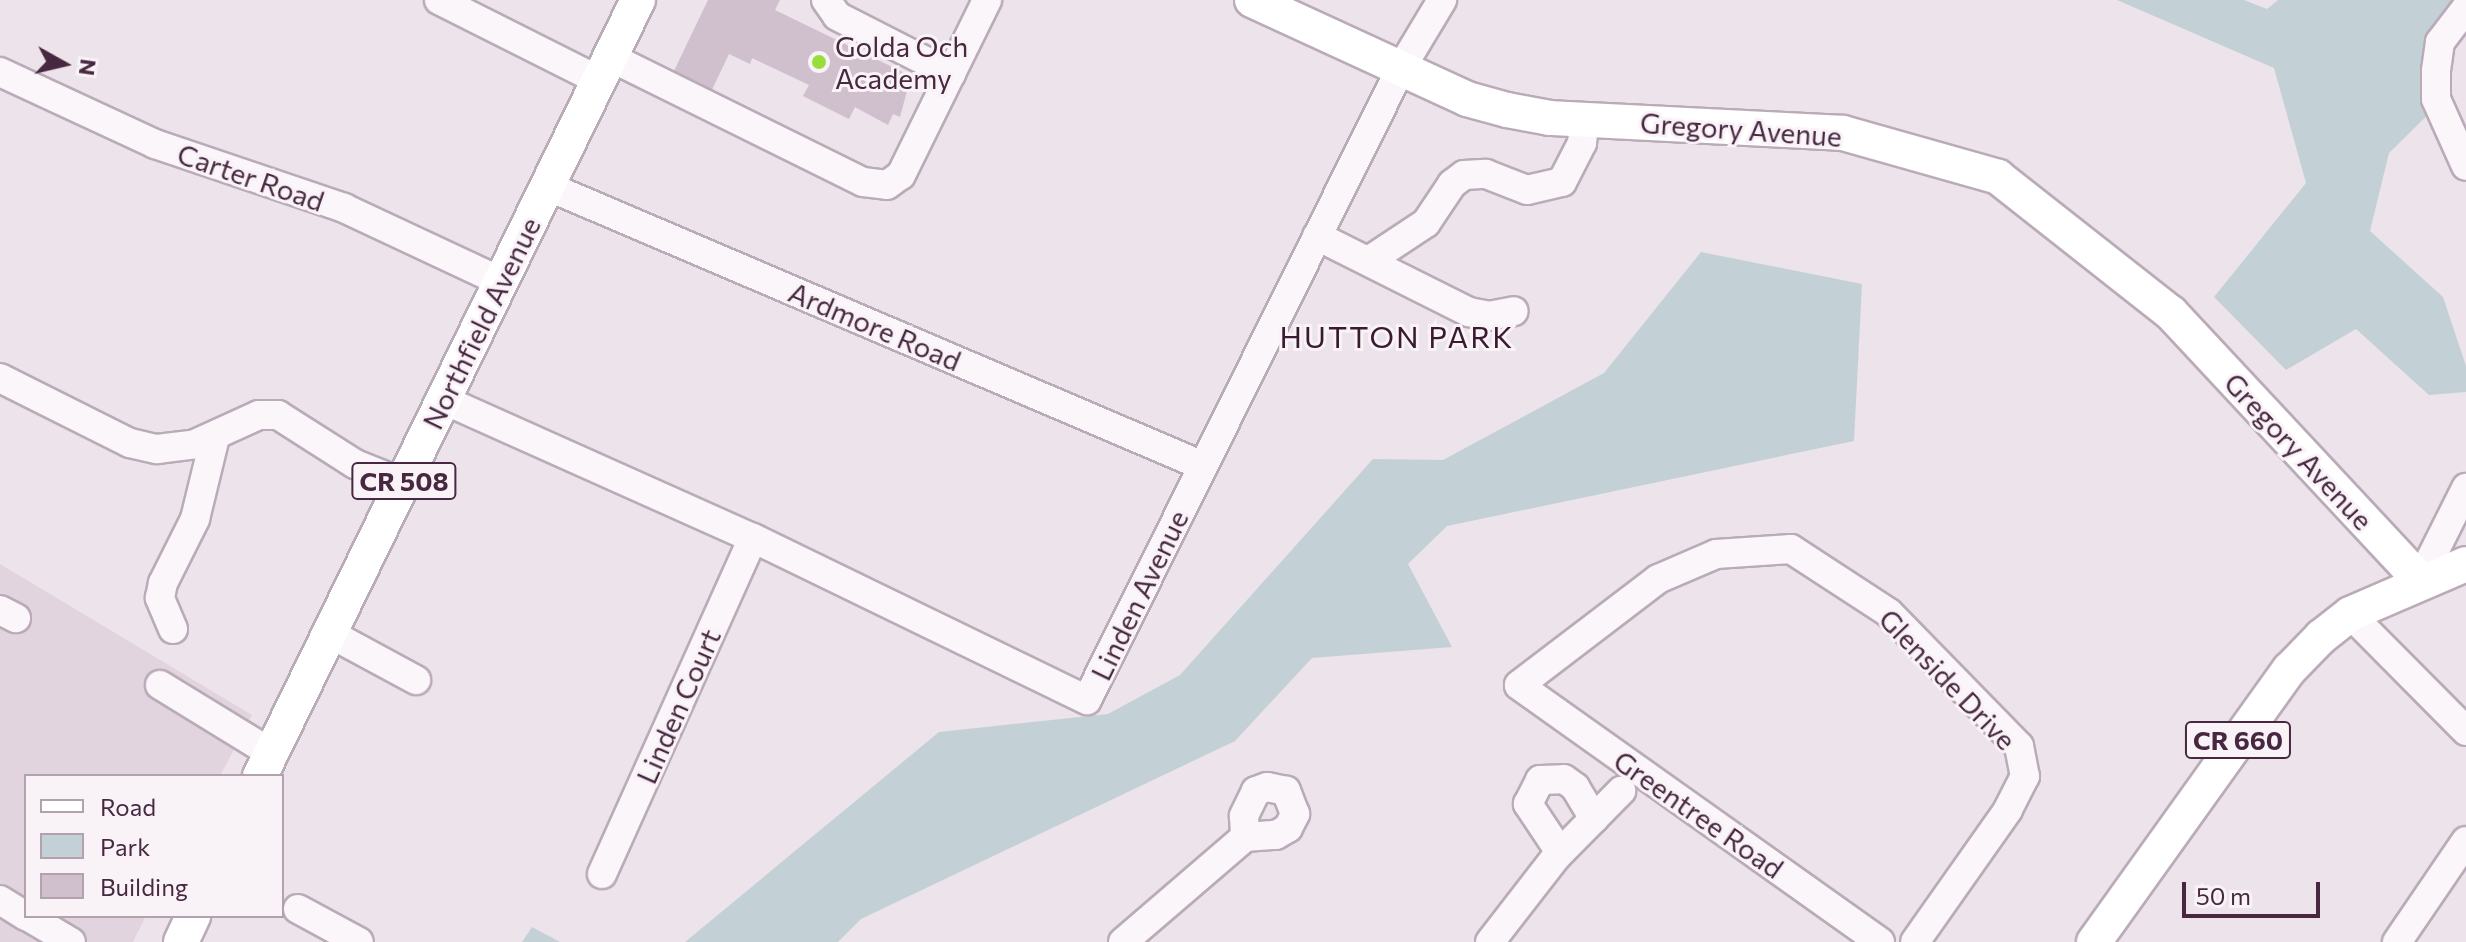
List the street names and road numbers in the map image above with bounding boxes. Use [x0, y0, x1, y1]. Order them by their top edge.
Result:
street label: Gregory Avenue [1639, 105, 1843, 153]
street label: Carter Road [173, 136, 329, 218]
street label: Northfield Avenue [415, 212, 547, 434]
street label: Ardmore Road [784, 275, 966, 377]
street label: Gregory Avenue [2218, 366, 2380, 536]
road number: CR 508 [350, 459, 458, 503]
street label: Linden Avenue [1083, 505, 1195, 685]
street label: Glenside Drive [1873, 602, 2023, 756]
street label: Linden Court [629, 623, 727, 789]
road number: CR 660 [2184, 718, 2292, 762]
street label: Greentree Road [1608, 743, 1790, 885]

